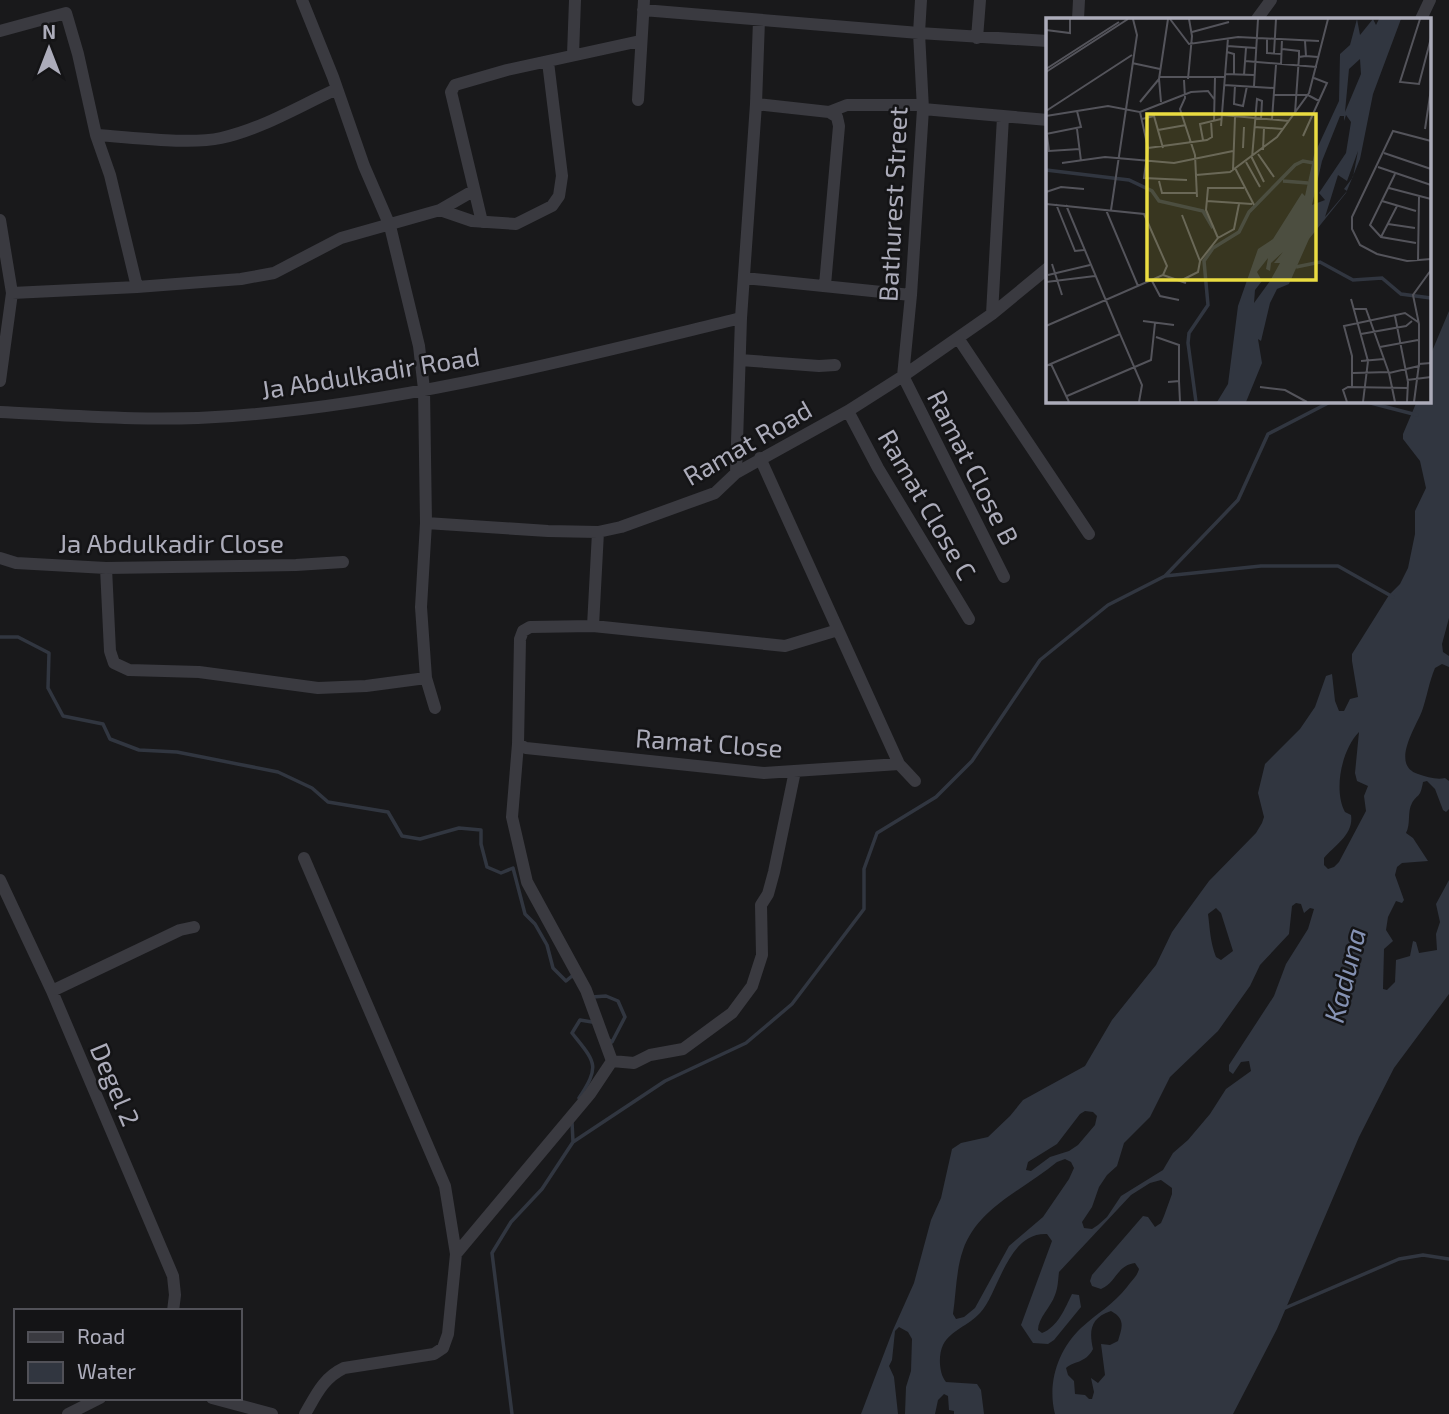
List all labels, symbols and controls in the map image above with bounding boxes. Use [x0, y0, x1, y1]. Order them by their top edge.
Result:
north arrow [14, 14, 84, 84]
inset map [1046, 18, 1432, 402]
text: N [42, 20, 56, 43]
street label: Bathurest Street [871, 106, 913, 302]
street label: Ja Abdulkadir Road [258, 339, 482, 405]
street label: Ramat Close B [922, 384, 1026, 550]
street label: Ramat Road [677, 393, 817, 491]
street label: Ramat Close C [873, 423, 983, 585]
street label: Ja Abdulkadir Close [58, 527, 284, 558]
street label: Ramat Close [634, 721, 784, 763]
water label: Kaduna [1316, 924, 1372, 1026]
street label: Degel 2 [85, 1038, 147, 1130]
legend [14, 1309, 242, 1400]
text: Road [77, 1323, 125, 1348]
text: Water [77, 1358, 136, 1383]

